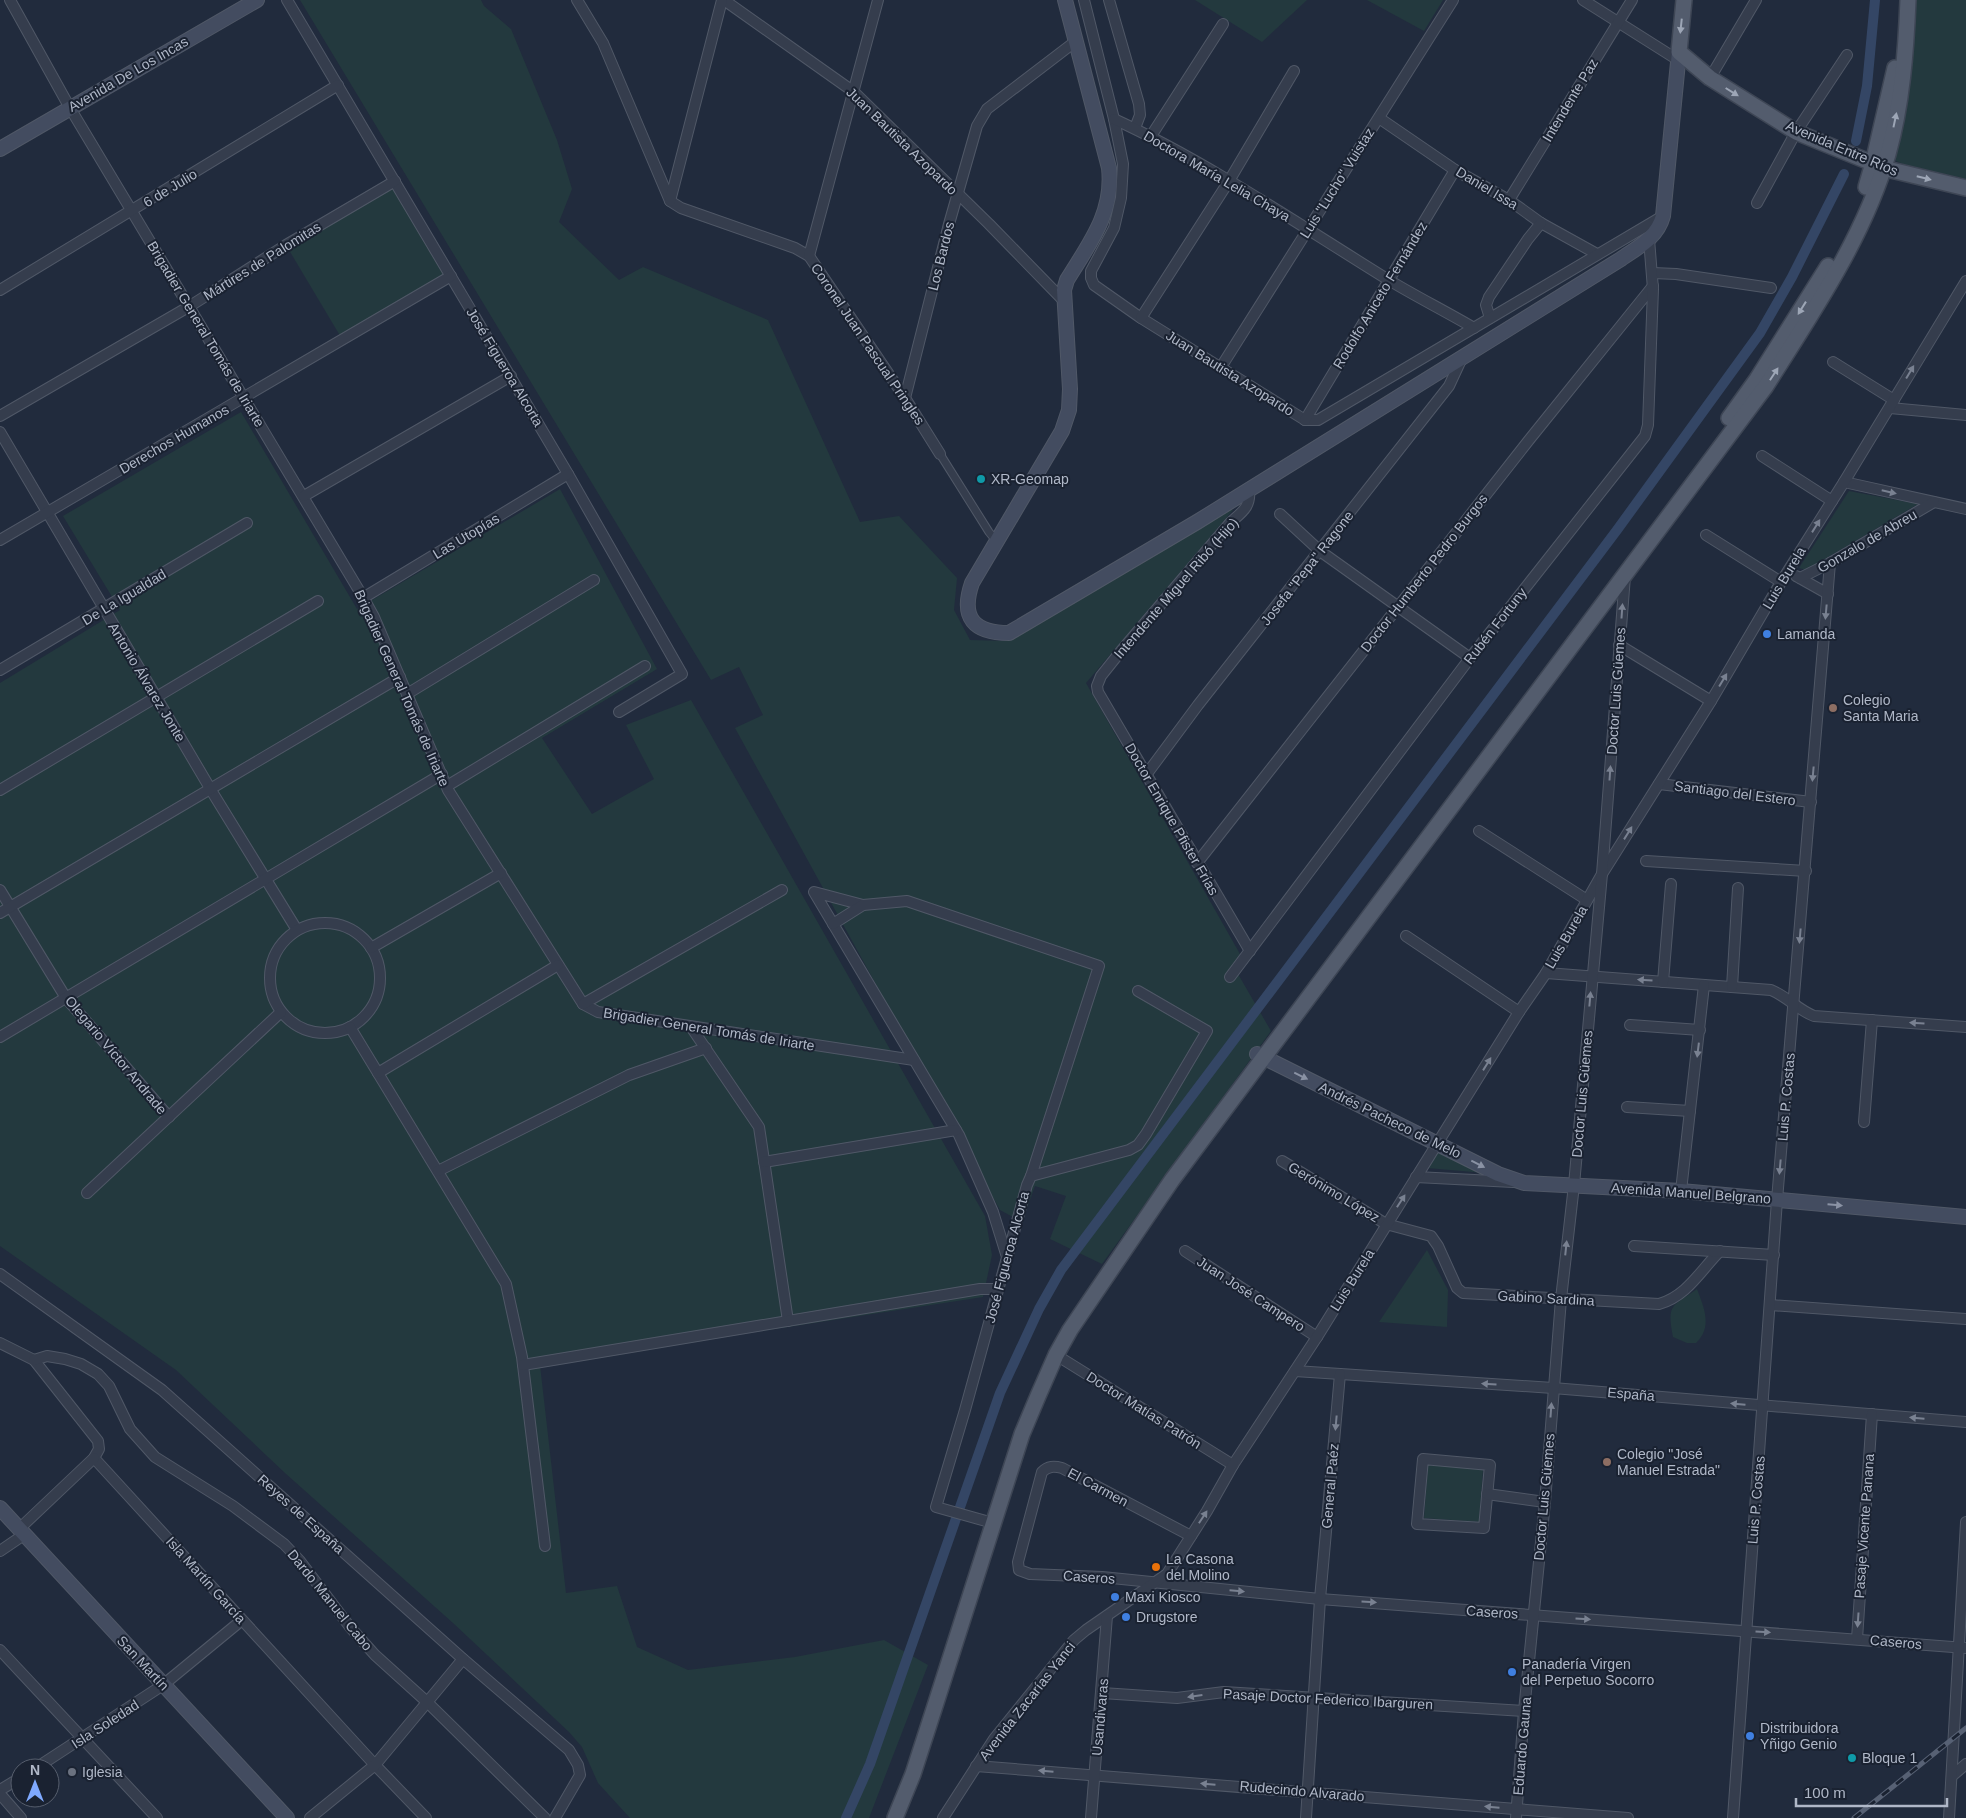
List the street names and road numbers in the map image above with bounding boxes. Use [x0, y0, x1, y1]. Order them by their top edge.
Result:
street label: Avenida De Los Incas [65, 33, 191, 115]
street label: Intendente Paz [1539, 56, 1601, 144]
street label: Juan Bautista Azopardo [843, 84, 961, 198]
street label: Avenida Entre Ríos [1783, 117, 1901, 179]
street label: Luis "Lucho" Vuistaz [1297, 125, 1377, 241]
street label: Doctora María Lelia Chaya [1141, 127, 1293, 225]
street label: Daniel Issa [1453, 163, 1521, 213]
street label: 6 de Julio [140, 166, 200, 210]
street label: Mártires de Palomitas [200, 218, 324, 304]
street label: Rodolfo Aniceto Fernández [1330, 218, 1430, 372]
street label: Los Bardos [925, 220, 957, 292]
street label: Brigadier General Tomás de Iriarte [144, 238, 268, 430]
street label: Coronel Juan Pascual Pringles [808, 260, 928, 428]
street label: José Figueroa Alcorta [463, 305, 547, 429]
street label: Juan Bautista Azopardo [1163, 327, 1297, 419]
street label: Derechos Humanos [116, 401, 232, 477]
street label: Doctor Humberto Pedro Burgos [1357, 491, 1491, 655]
street label: Gonzalo de Abreu [1814, 506, 1920, 576]
street label: Josefa "Pepa" Ragone [1257, 507, 1357, 628]
street label: Las Utopías [430, 510, 502, 562]
street label: Intendente Miguel Ribó (Hijo) [1110, 514, 1242, 662]
street label: Luis Burela [1759, 544, 1809, 612]
street label: De La Igualdad [79, 566, 169, 628]
street label: Rubén Fortuny [1460, 585, 1530, 667]
street label: Brigadier General Tomás de Iriarte [351, 587, 453, 789]
street label: Antonio Álvarez Jonte [105, 620, 189, 745]
street label: Doctor Luis Güemes [1604, 627, 1628, 755]
street label: Doctor Enrique Pfister Frías [1122, 740, 1222, 898]
street label: Santiago del Estero [1673, 778, 1797, 808]
street label: Luis Burela [1542, 902, 1591, 971]
street label: Olegario Víctor Andrade [62, 993, 170, 1118]
street label: Brigadier General Tomás de Iriarte [602, 1004, 816, 1054]
street label: Doctor Luis Güemes [1568, 1030, 1596, 1158]
street label: Luis P. Costas [1774, 1052, 1798, 1142]
street label: Andrés Pacheco de Melo [1316, 1079, 1464, 1162]
street label: Gerónimo López [1286, 1158, 1382, 1226]
street label: Avenida Manuel Belgrano [1611, 1179, 1772, 1207]
street label: José Figueroa Alcorta [982, 1189, 1032, 1324]
street label: Luis Burela [1327, 1246, 1377, 1314]
street label: Juan José Campero [1194, 1253, 1308, 1335]
street label: Gabino Sardina [1497, 1287, 1595, 1309]
street label: Doctor Matías Patrón [1084, 1368, 1204, 1452]
street label: España [1607, 1384, 1656, 1404]
street label: Doctor Luis Güemes [1530, 1433, 1558, 1561]
street label: General Paéz [1318, 1443, 1342, 1529]
street label: Pasaje Vicente Panana [1851, 1453, 1877, 1599]
street label: Luis P. Costas [1744, 1455, 1768, 1545]
street label: El Carmen [1065, 1464, 1131, 1510]
street label: Reyes de España [255, 1471, 348, 1557]
street label: Isla Martín García [163, 1533, 249, 1627]
street label: Dardo Manuel Cabo [284, 1546, 376, 1654]
street label: Caseros [1062, 1567, 1116, 1587]
street label: Caseros [1465, 1602, 1519, 1622]
street label: Caseros [1869, 1632, 1923, 1652]
street label: San Martín [114, 1633, 172, 1693]
street label: Avenida Zacarías Yanci [976, 1638, 1078, 1764]
street label: Usandivaras [1089, 1678, 1111, 1756]
street label: Pasaje Doctor Federico Ibarguren [1223, 1686, 1433, 1712]
street label: Isla Soledad [68, 1696, 142, 1752]
street label: Eduardo Gauna [1510, 1696, 1534, 1796]
street label: Rudecindo Alvarado [1239, 1778, 1365, 1804]

